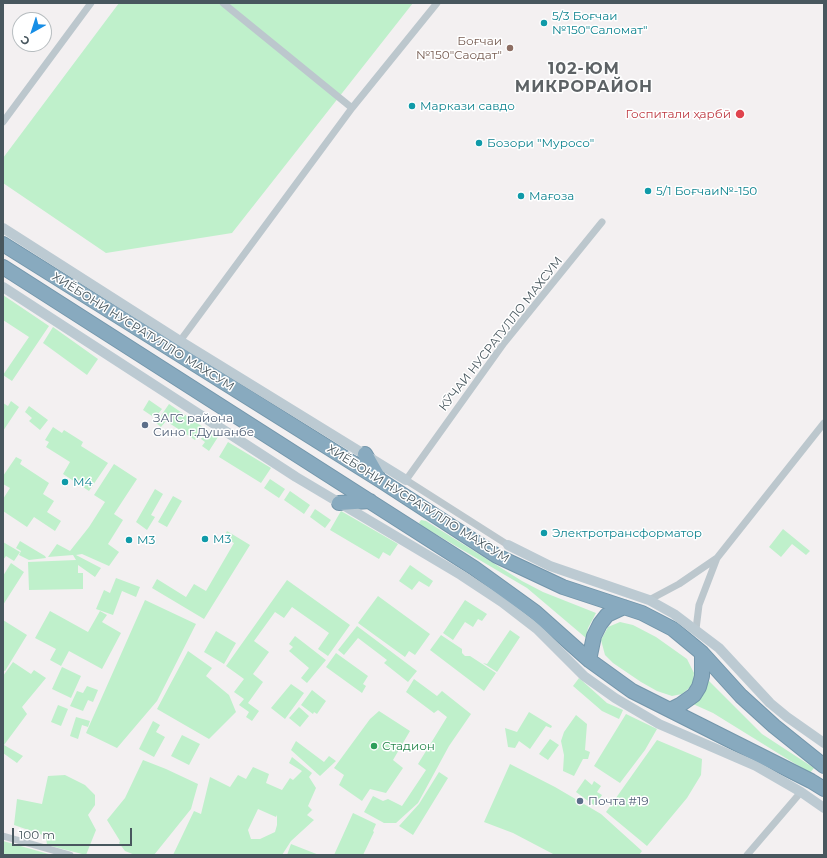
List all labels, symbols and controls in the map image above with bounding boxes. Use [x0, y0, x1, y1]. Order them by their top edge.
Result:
place label: 5/3 Боғчаи №150"Саломат" [552, 9, 647, 37]
north arrow [12, 12, 52, 52]
marker: 5/3 Боғчаи №150"Саломат" [539, 18, 549, 28]
text: С [18, 33, 33, 49]
place label: Боғчаи №150"Саодат" [416, 34, 502, 62]
marker: Боғчаи №150"Саодат" [505, 43, 515, 53]
district label: 102-ЮМ МИКРОРАЙОН [515, 59, 653, 97]
place label: Маркази савдо [420, 99, 515, 113]
marker: Маркази савдо [407, 101, 417, 111]
place label: Госпитали ҳарбӣ [626, 107, 731, 121]
marker: Госпитали ҳарбӣ [734, 108, 746, 120]
place label: Бозори "Муросо" [487, 136, 594, 150]
marker: Бозори "Муросо" [474, 138, 484, 148]
place label: 5/1 Боғчаи№-150 [656, 184, 757, 198]
marker: 5/1 Боғчаи№-150 [643, 186, 653, 196]
place label: Мағоза [529, 189, 574, 203]
marker: Мағоза [516, 191, 526, 201]
street label: КӮЧАИ НУСРАТУЛЛО МАХСУМ [436, 254, 566, 414]
street label: ХИЁБОНИ НУСРАТУЛЛО МАХСУМ [49, 270, 237, 394]
place label: ЗАГС района Сино г.Душанбе [153, 411, 254, 439]
marker: ЗАГС района Сино г.Душанбе [140, 420, 150, 430]
street label: ХИЁБОНИ НУСРАТУЛЛО МАХСУМ [324, 442, 512, 566]
place label: М4 [73, 475, 92, 489]
marker: М4 [60, 477, 70, 487]
place label: Электротрансформатор [552, 526, 702, 540]
marker: Электротрансформатор [539, 528, 549, 538]
place label: M3 [213, 532, 231, 546]
place label: М3 [137, 533, 155, 547]
marker: M3 [200, 534, 210, 544]
marker: М3 [124, 535, 134, 545]
place label: Стадион [382, 739, 435, 753]
marker: Стадион [369, 741, 379, 751]
place label: Почта #19 [588, 794, 649, 808]
marker: Почта #19 [575, 796, 585, 806]
scale bar [14, 820, 134, 846]
text: 100 m [19, 827, 55, 842]

